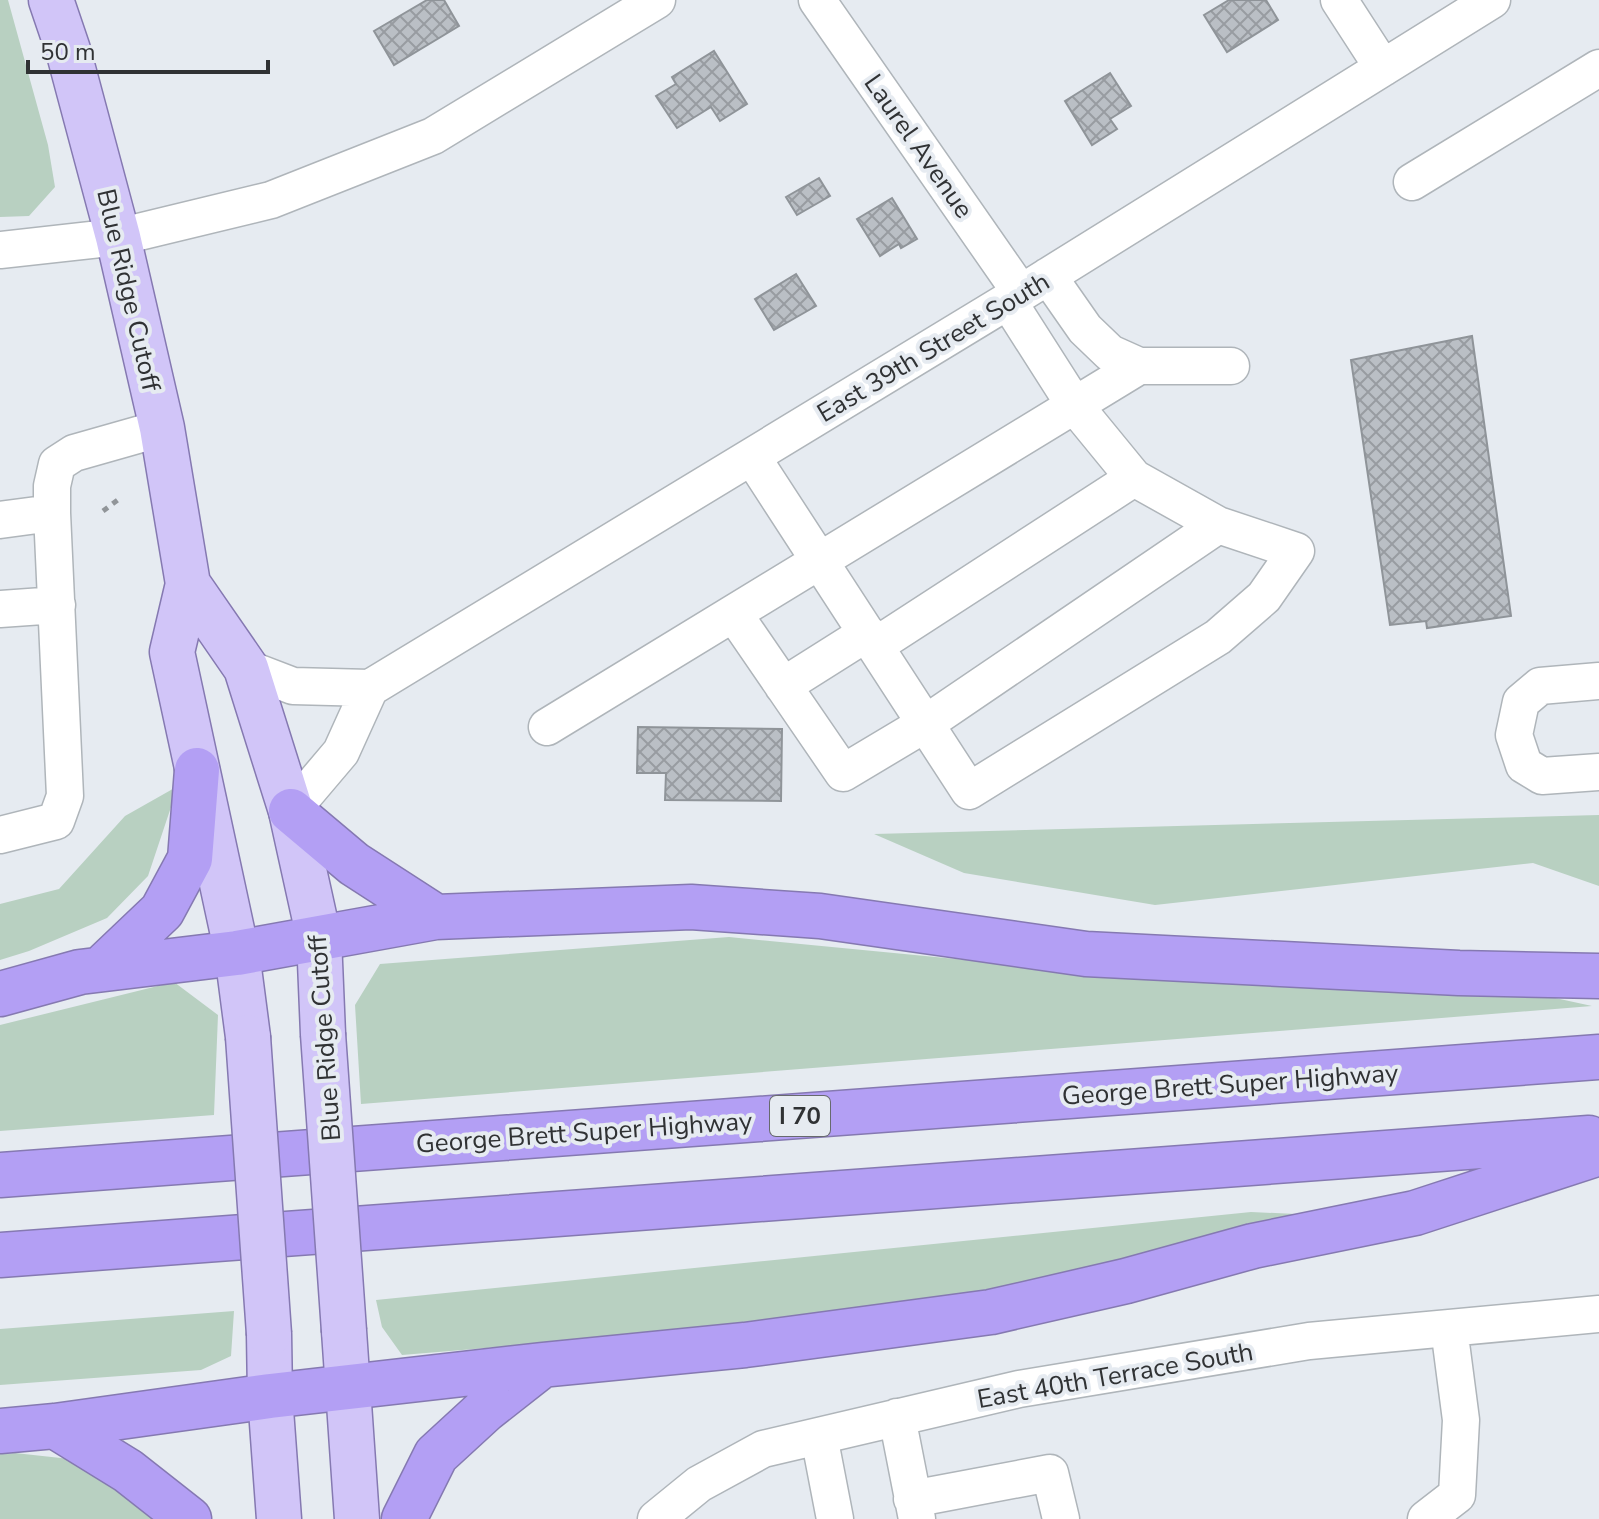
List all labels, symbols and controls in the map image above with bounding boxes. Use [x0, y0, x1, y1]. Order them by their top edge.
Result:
scale bar [28, 24, 268, 74]
text: 50 m [40, 36, 96, 68]
street label: Laurel Avenue [856, 67, 981, 225]
street label: Blue Ridge Cutoff [88, 185, 169, 395]
street label: East 39th Street South [811, 264, 1056, 431]
street label: Blue Ridge Cutoff [300, 933, 349, 1142]
street label: George Brett Super Highway [1061, 1055, 1400, 1114]
road number: I 70 [770, 1096, 830, 1136]
street label: George Brett Super Highway [415, 1103, 754, 1162]
street label: East 40th Terrace South [974, 1334, 1256, 1417]

